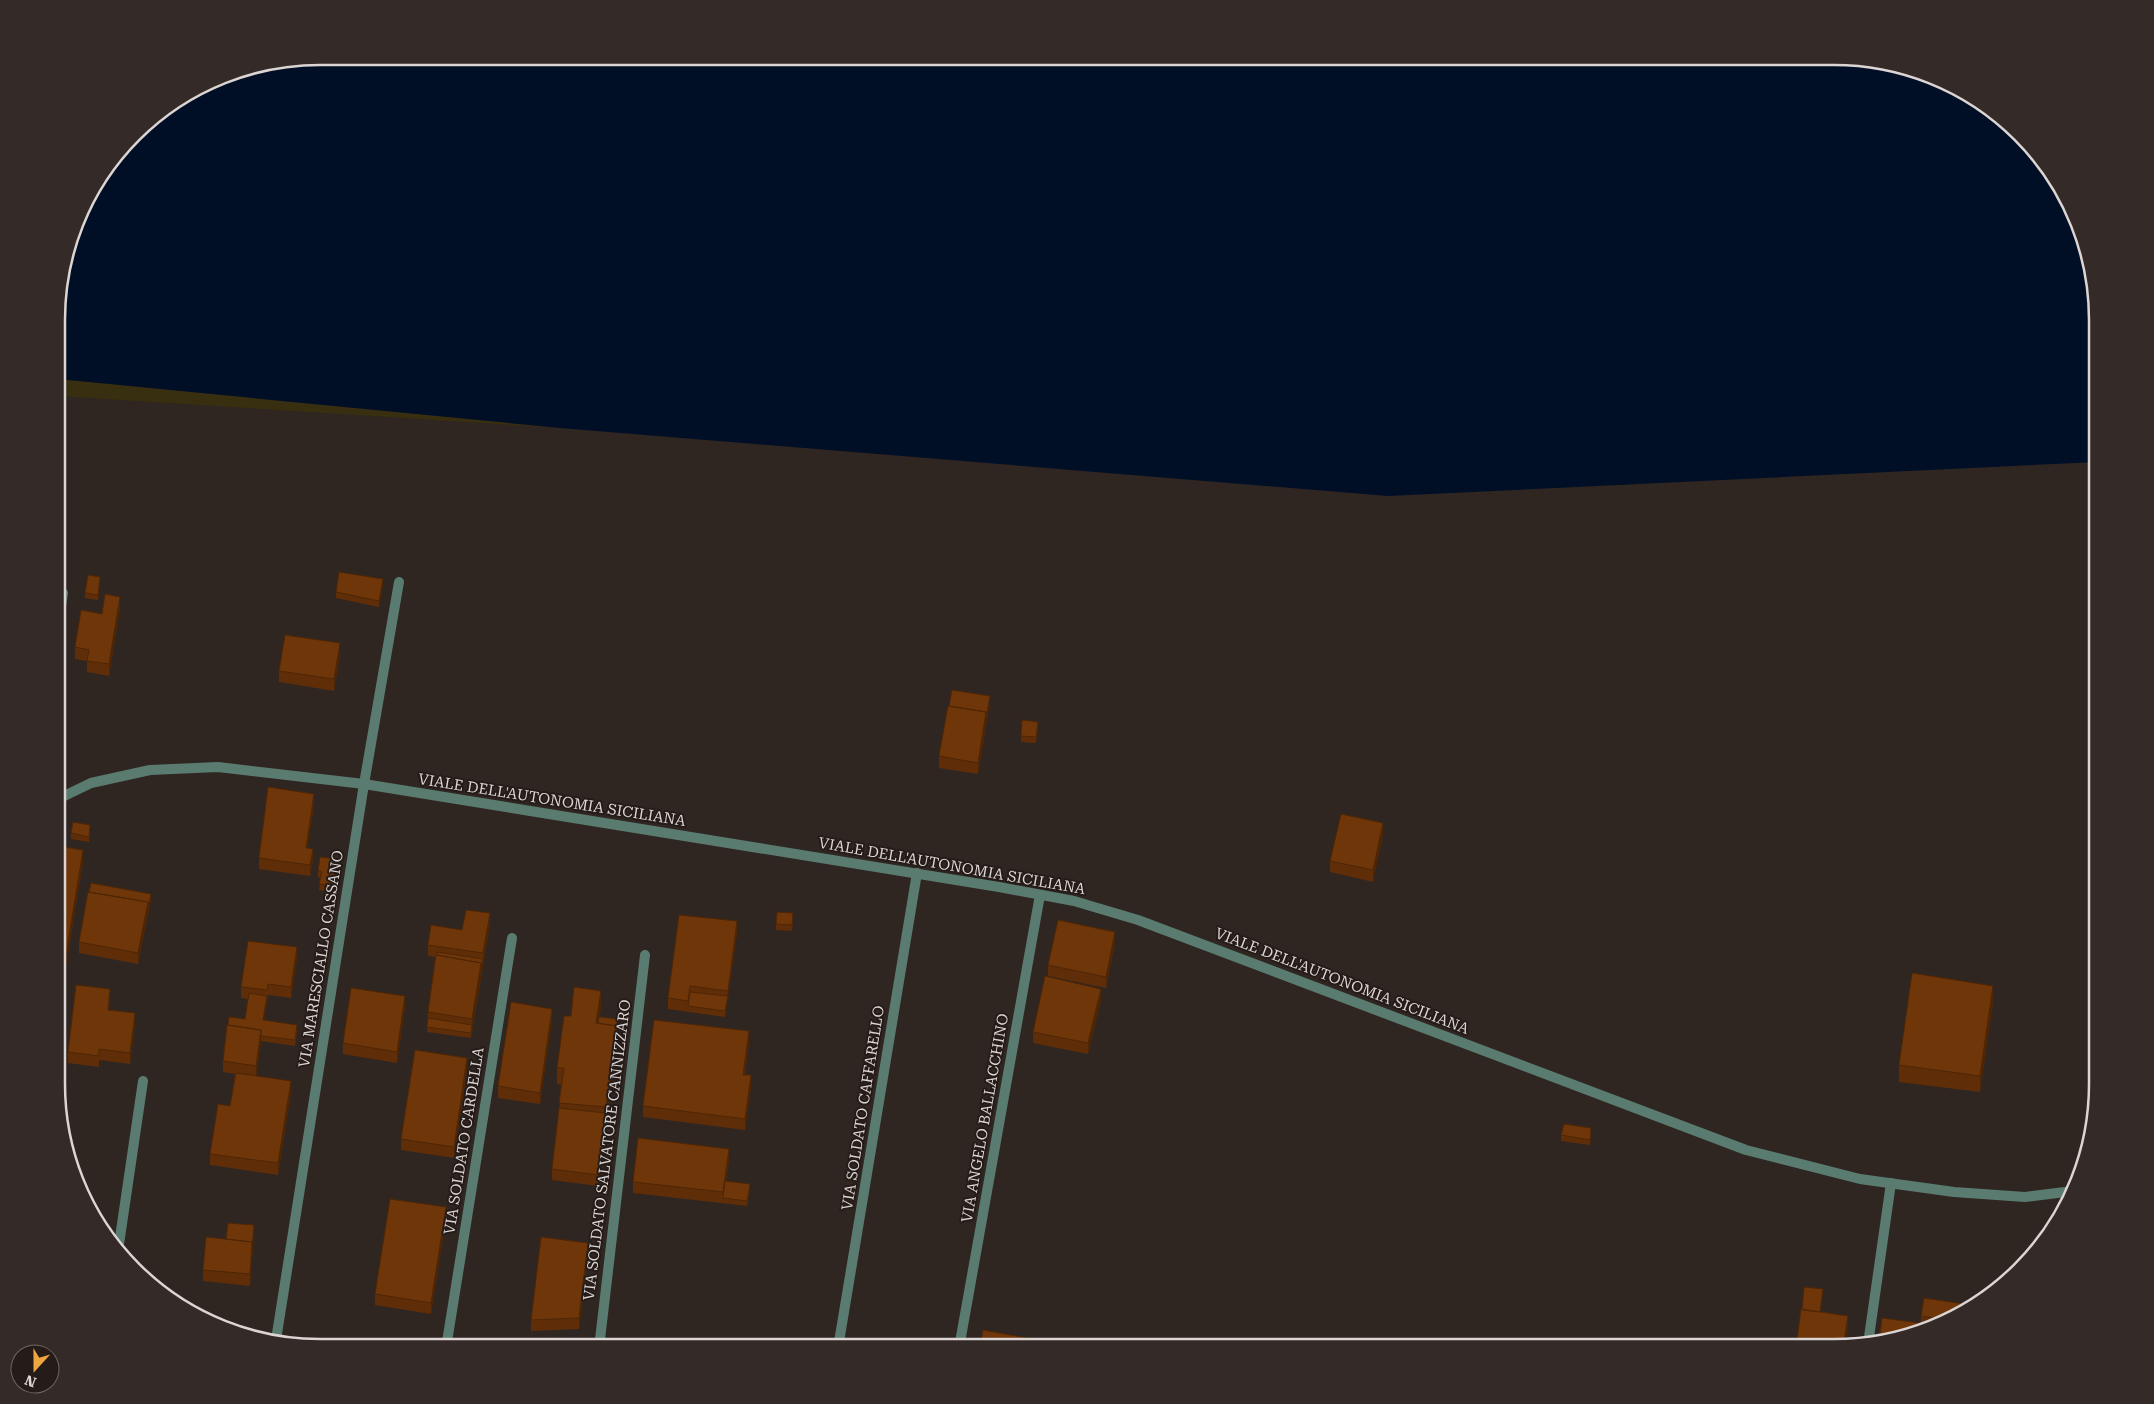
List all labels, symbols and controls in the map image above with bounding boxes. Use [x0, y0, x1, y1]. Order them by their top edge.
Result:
street label: VIALE DELL'AUTONOMIA SICILIANA [417, 770, 688, 830]
street label: VIALE DELL'AUTONOMIA SICILIANA [817, 834, 1087, 898]
street label: VIA MARESCIALLO CASSANO [295, 849, 347, 1069]
street label: VIALE DELL'AUTONOMIA SICILIANA [1212, 924, 1472, 1038]
street label: VIA SOLDATO SALVATORE CANNIZZARO [580, 998, 634, 1301]
street label: VIA SOLDATO CAFFARELLO [838, 1004, 888, 1212]
street label: VIA ANGELO BALLACCHINO [958, 1012, 1012, 1224]
street label: VIA SOLDATO CARDELLA [440, 1046, 488, 1236]
north arrow [10, 1344, 60, 1394]
text: N [22, 1372, 38, 1391]

